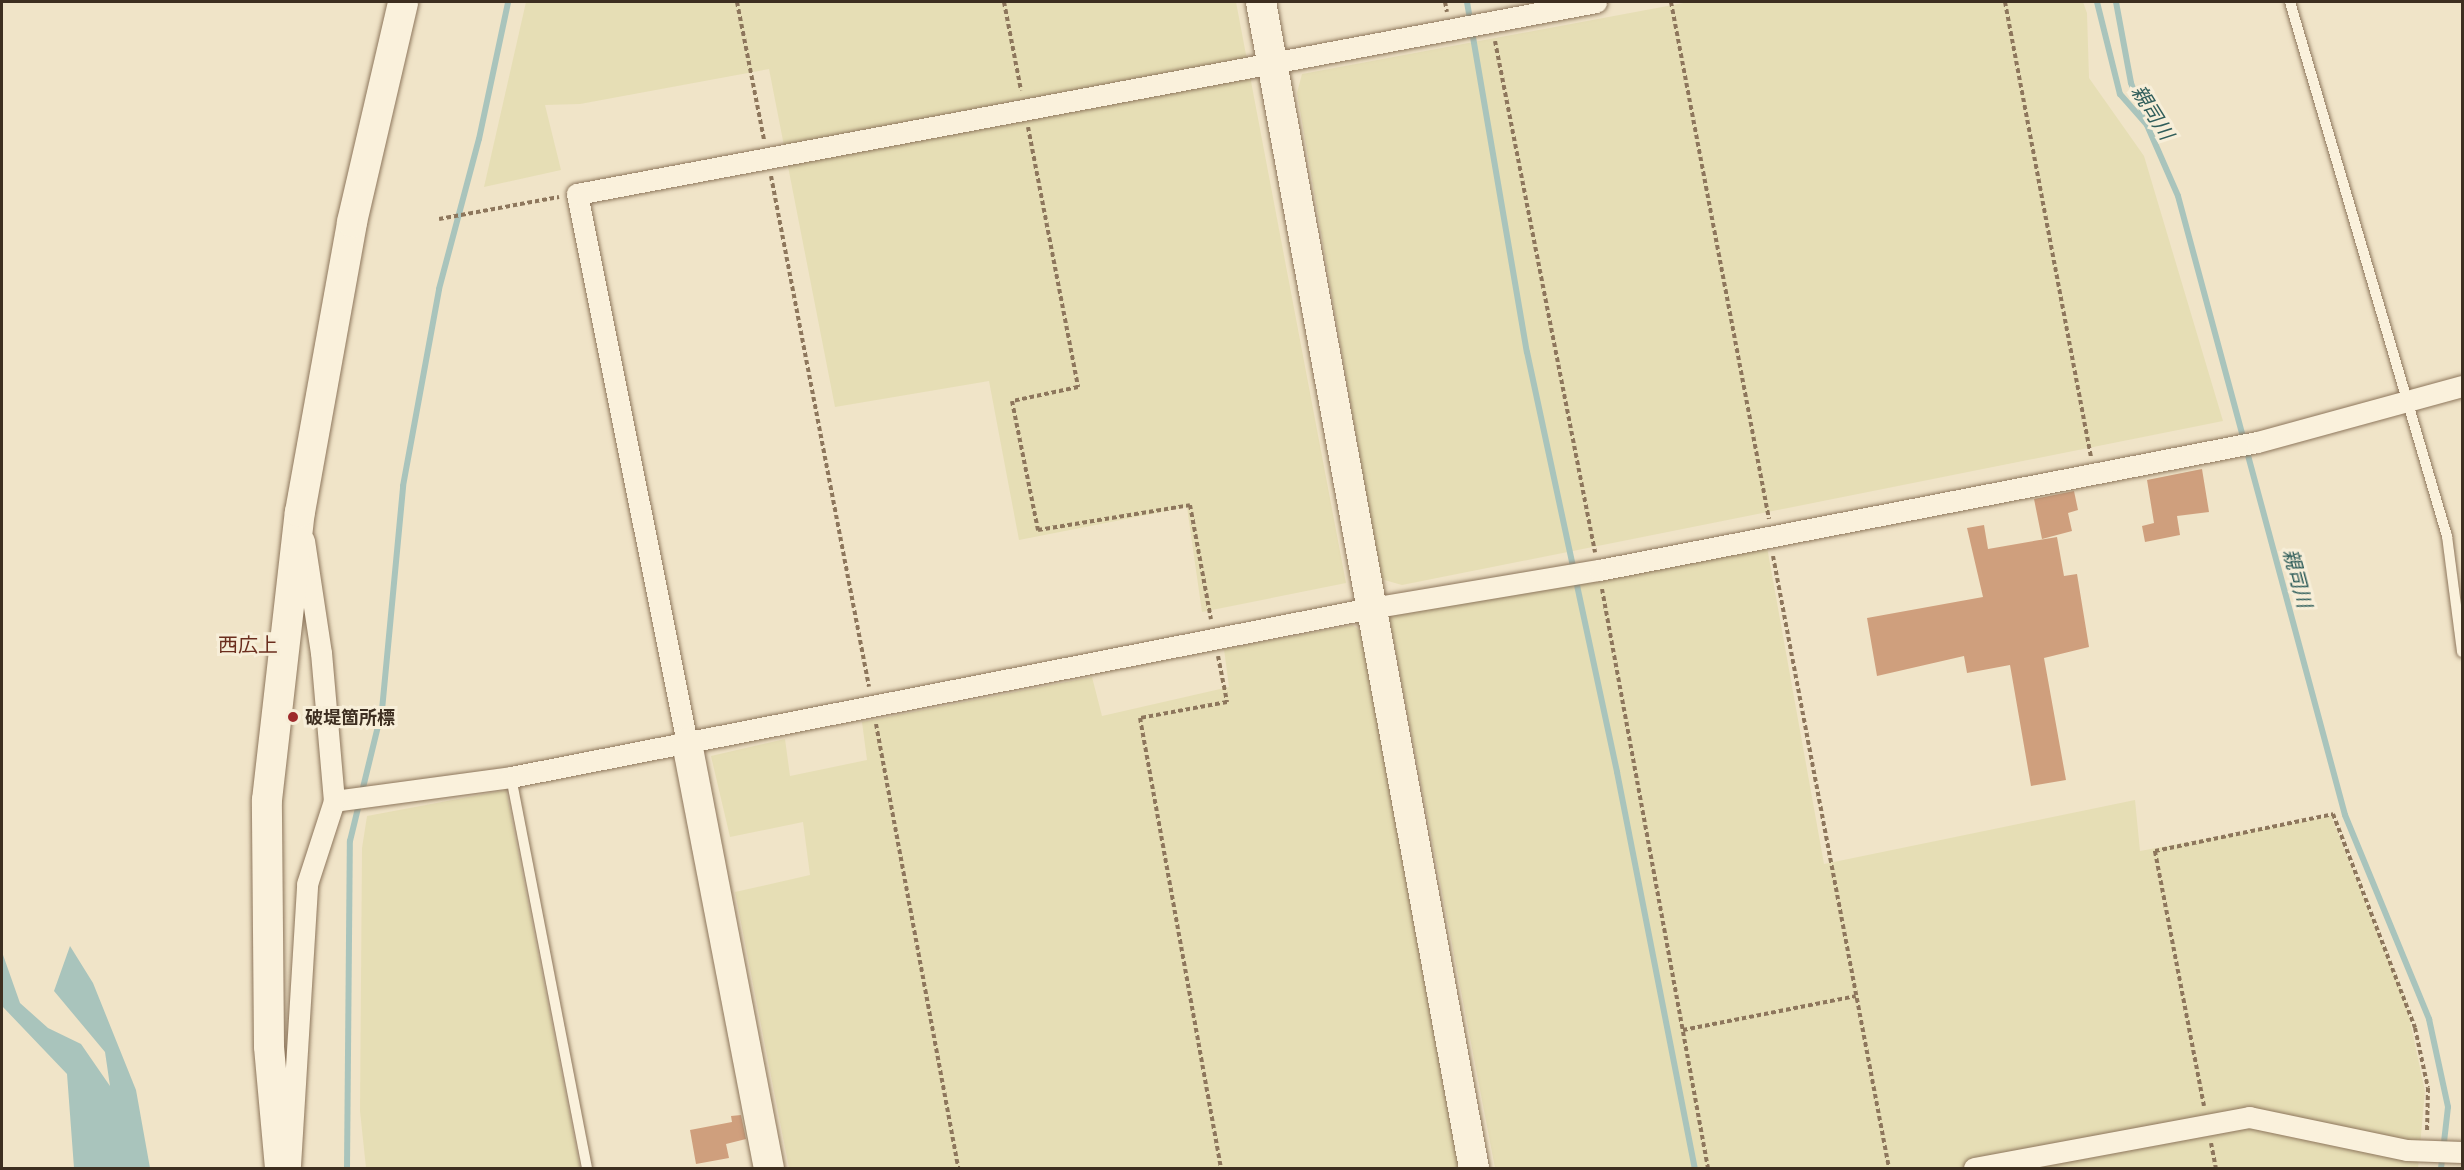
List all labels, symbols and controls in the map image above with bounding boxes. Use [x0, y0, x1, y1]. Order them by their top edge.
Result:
water label: 親司川 [2127, 80, 2179, 144]
water label: 親司川 [2279, 546, 2317, 610]
district label: 西広上 [218, 632, 278, 656]
place label: 破堤箇所標 [305, 706, 395, 728]
marker: 破堤箇所標 [286, 710, 300, 724]

